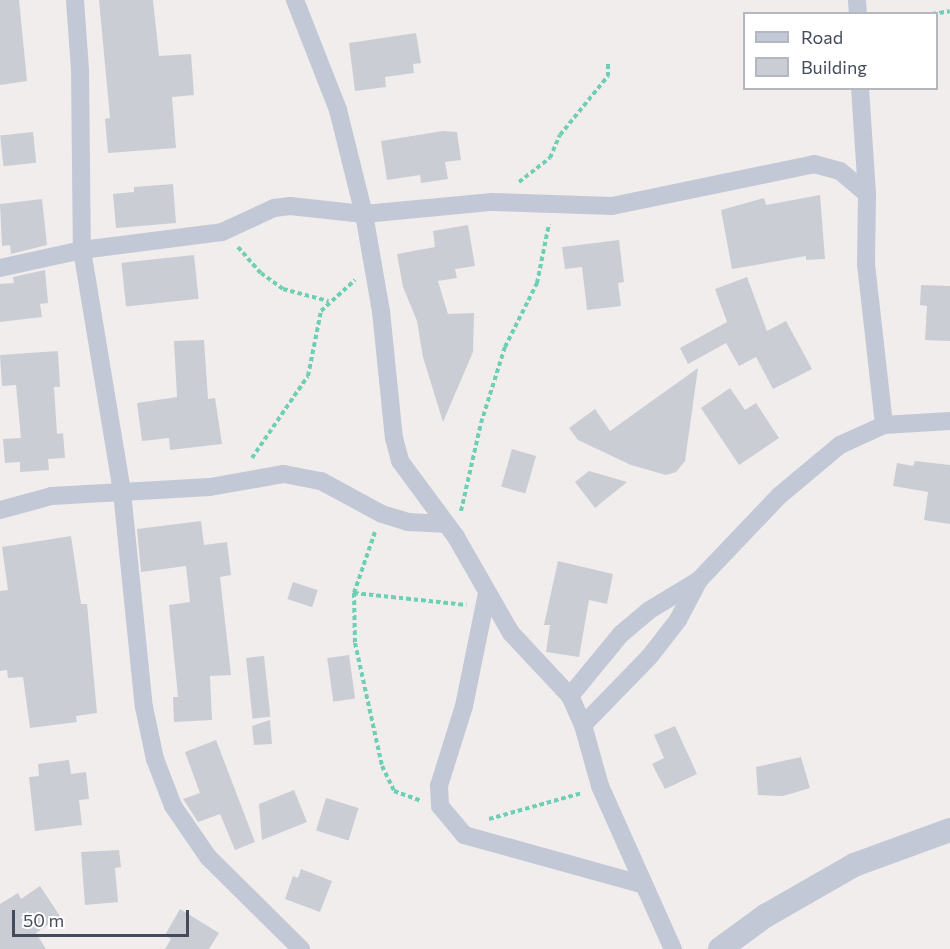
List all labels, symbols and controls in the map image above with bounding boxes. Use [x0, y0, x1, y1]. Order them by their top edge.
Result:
legend [743, 12, 938, 90]
text: Road [801, 26, 843, 48]
text: Building [801, 56, 867, 78]
scale bar [15, 898, 192, 936]
text: 50 m [23, 909, 64, 931]

